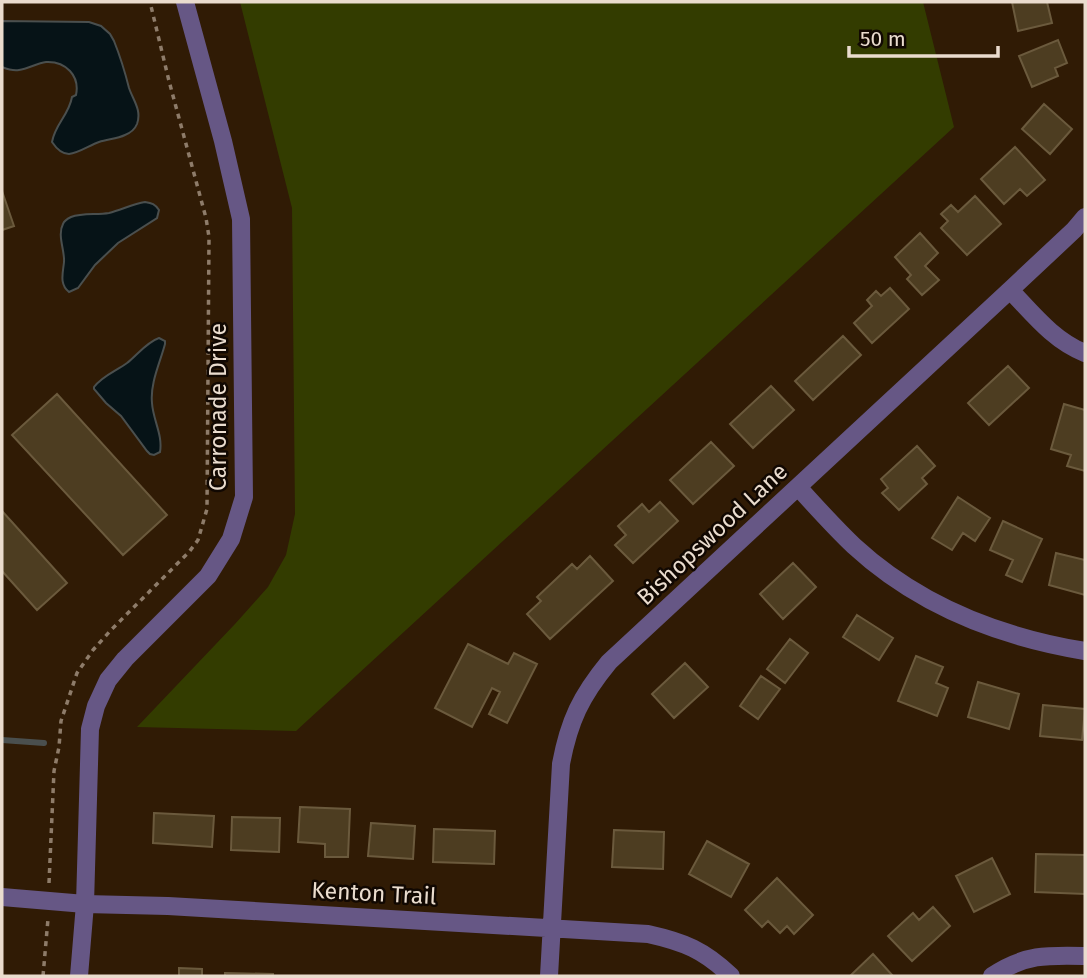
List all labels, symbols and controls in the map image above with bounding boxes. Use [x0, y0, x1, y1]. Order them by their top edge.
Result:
scale bar [849, 14, 998, 58]
text: 50 m [860, 26, 906, 52]
street label: Carronade Drive [204, 323, 232, 491]
street label: Bishopswood Lane [631, 457, 793, 611]
street label: Kenton Trail [311, 876, 438, 910]

